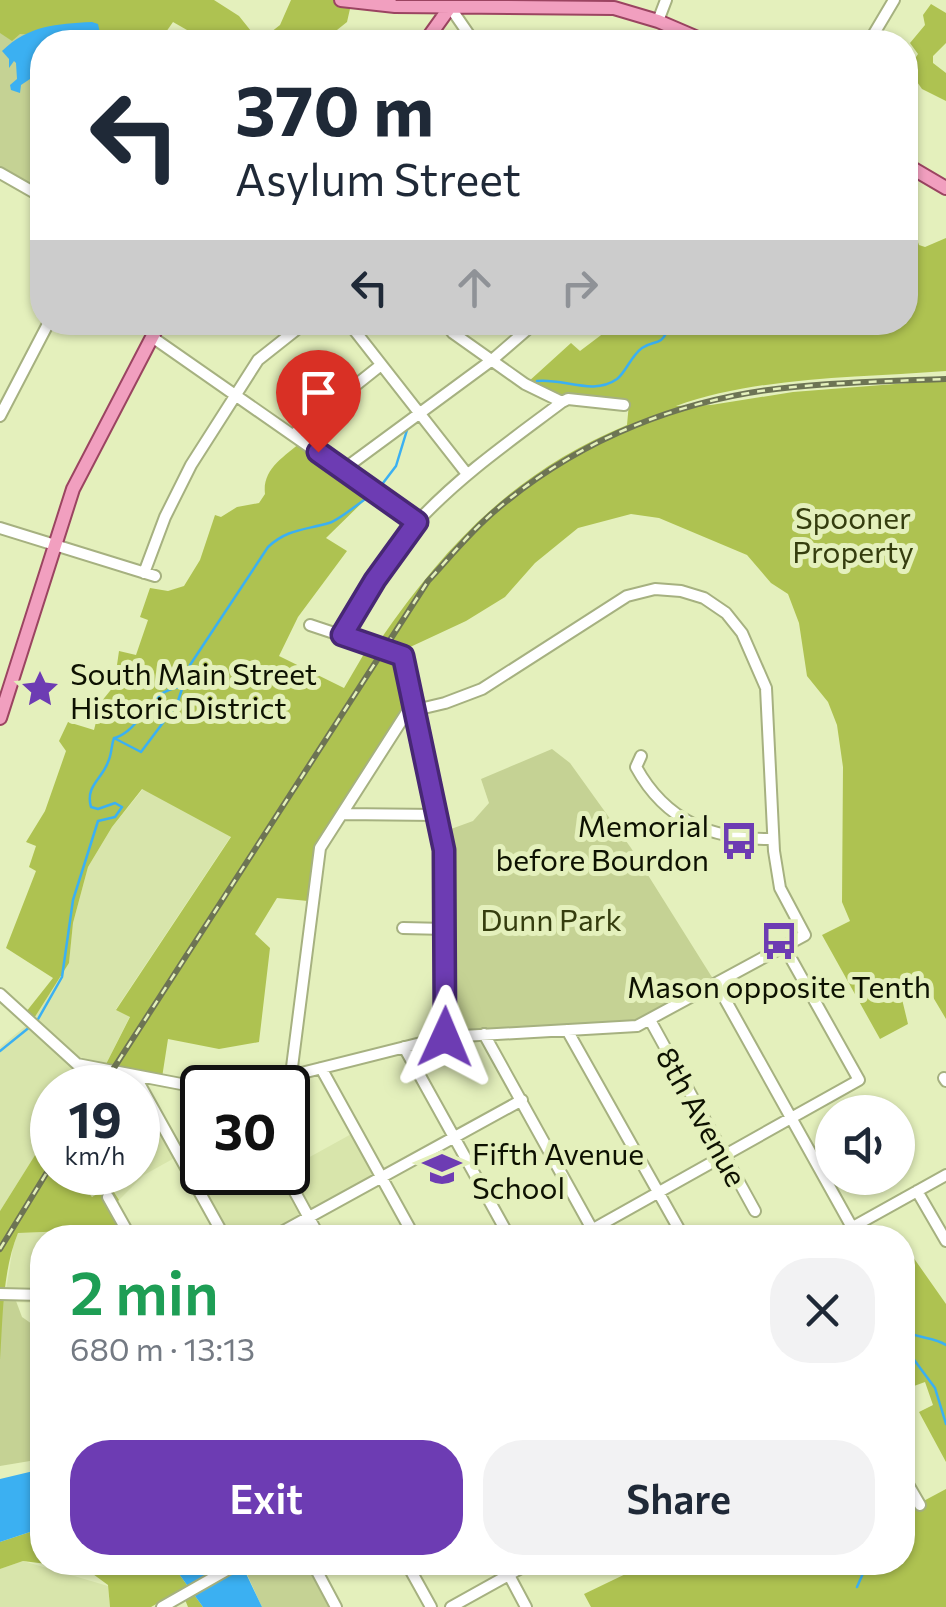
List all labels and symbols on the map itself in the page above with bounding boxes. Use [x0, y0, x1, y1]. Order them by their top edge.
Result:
pin [276, 350, 361, 453]
park label: Spooner Property [792, 498, 914, 569]
place label: South Main Street Historic District [70, 654, 317, 725]
place icon: South Main Street Historic District [19, 668, 61, 710]
place label: Memorial before Bourdon [496, 806, 709, 877]
bus stop icon: Memorial before Bourdon [718, 820, 760, 862]
park label: Dunn Park [480, 900, 622, 937]
bus stop icon: Mason opposite Tenth [758, 920, 800, 962]
place label: Mason opposite Tenth [627, 967, 931, 1004]
position arrow [393, 985, 497, 1089]
street label: 8th Avenue [650, 1040, 756, 1192]
speed limit sign: 30 [180, 1065, 310, 1195]
place label: Fifth Avenue School [472, 1134, 644, 1205]
school or university icon: Fifth Avenue School [421, 1148, 463, 1190]

